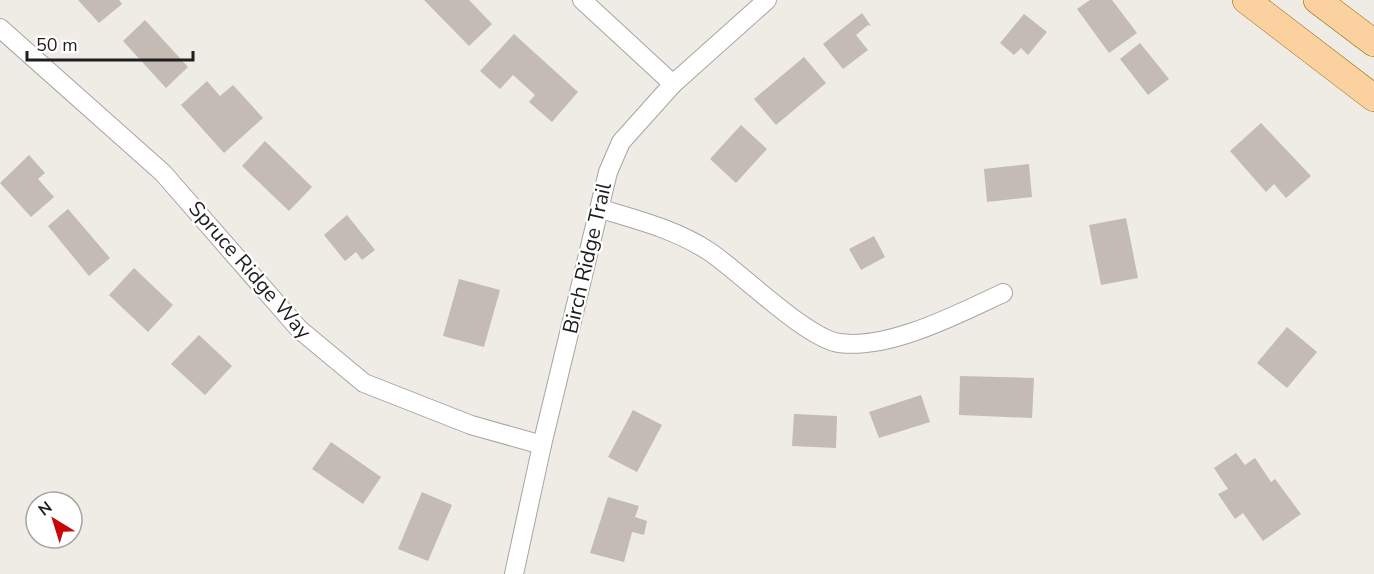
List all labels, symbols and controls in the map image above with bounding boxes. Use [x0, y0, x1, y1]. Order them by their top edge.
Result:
scale bar [27, 24, 194, 62]
text: 50 m [36, 33, 78, 57]
street label: Birch Ridge Trail [556, 179, 618, 336]
street label: Spruce Ridge Way [182, 195, 318, 345]
north arrow [24, 490, 84, 550]
text: N [34, 497, 57, 521]

